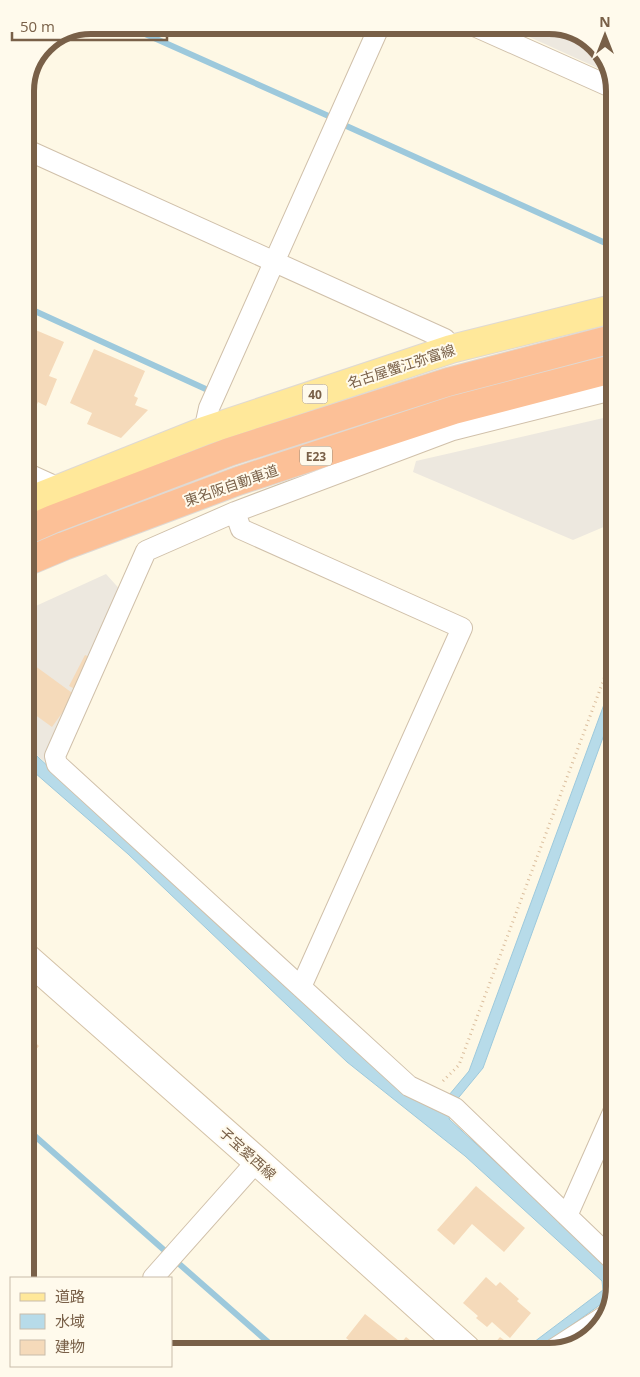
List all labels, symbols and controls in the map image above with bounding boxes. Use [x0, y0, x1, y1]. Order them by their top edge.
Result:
scale bar [12, 10, 168, 42]
north arrow [580, 10, 630, 60]
text: N [599, 12, 611, 31]
text: 50 m [20, 16, 55, 36]
street label: 名古屋蟹江弥富線 [345, 340, 457, 392]
road number: 40 [302, 384, 328, 404]
road number: E23 [300, 446, 332, 466]
street label: 東名阪自動車道 [182, 460, 280, 510]
street label: 子宝愛西線 [216, 1123, 280, 1183]
legend [10, 1277, 172, 1367]
text: 道路 [55, 1286, 85, 1306]
text: 水域 [55, 1311, 85, 1331]
text: 建物 [55, 1336, 85, 1356]

